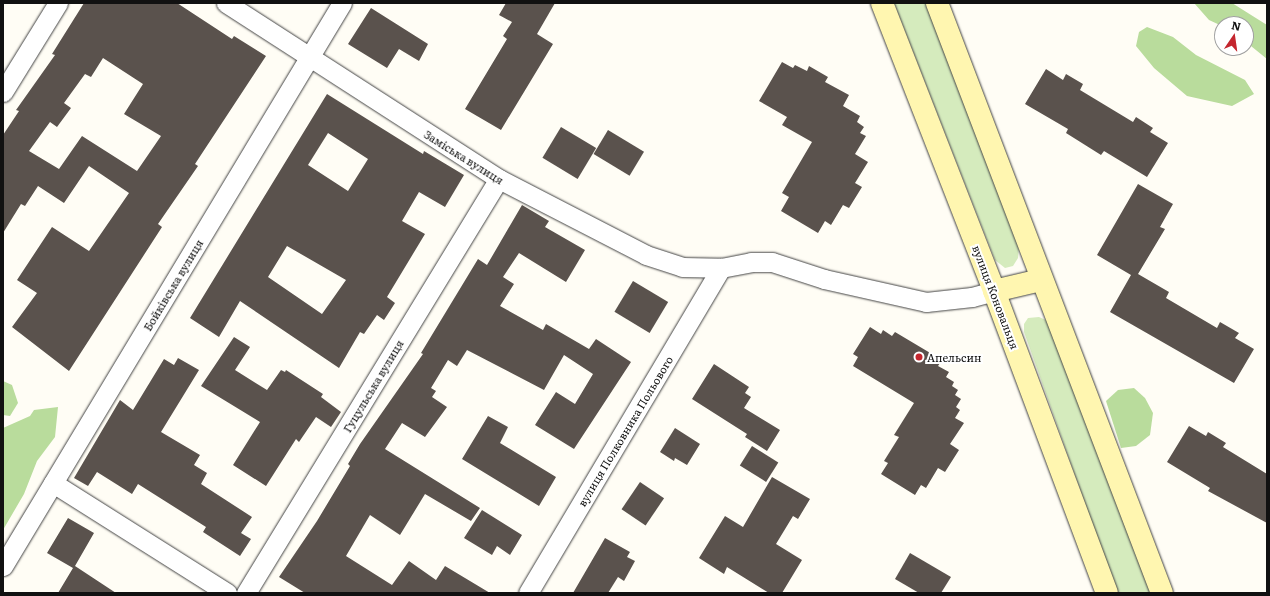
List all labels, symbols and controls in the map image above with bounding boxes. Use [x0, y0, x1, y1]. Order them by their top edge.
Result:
north arrow [1214, 16, 1254, 56]
text: N [1230, 16, 1243, 34]
street label: Заміська вулиця [422, 127, 506, 187]
street label: Бойківська вулиця [140, 237, 206, 333]
street label: вулиця Коновальця [970, 243, 1022, 351]
street label: Гуцульська вулиця [340, 337, 406, 435]
place label: Апельсин [927, 350, 981, 364]
marker: Апельсин [914, 352, 924, 362]
street label: вулиця Полковника Польового [575, 353, 675, 509]

